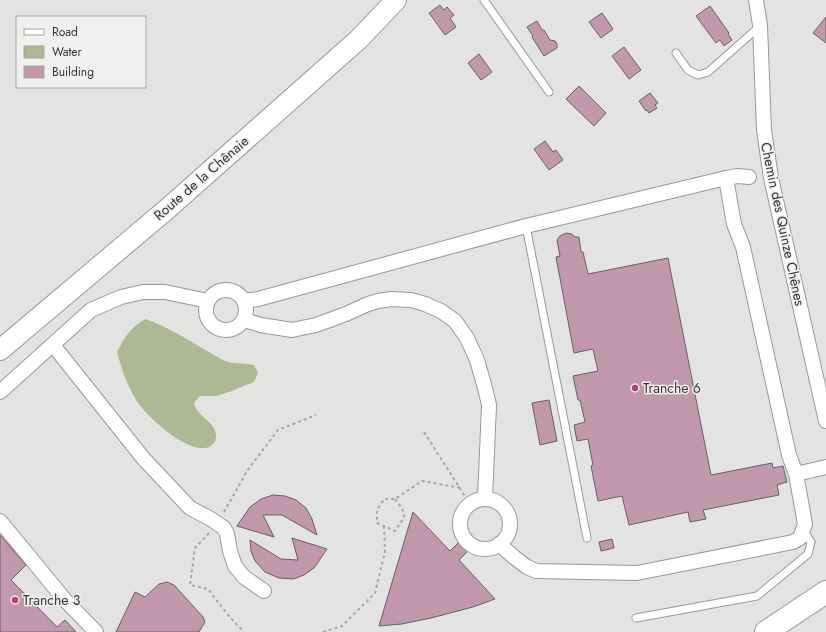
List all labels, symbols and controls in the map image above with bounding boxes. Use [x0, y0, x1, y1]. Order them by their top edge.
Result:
legend [16, 16, 146, 88]
text: Road [52, 23, 78, 41]
text: Water [52, 43, 83, 61]
text: Building [52, 63, 94, 81]
street label: Route de la Chênaie [149, 131, 253, 225]
street label: Chemin des Quinze Chênes [756, 140, 810, 308]
place label: Tranche 6 [643, 378, 701, 398]
marker: Tranche 6 [630, 383, 640, 393]
place label: Tranche 3 [23, 590, 81, 610]
marker: Tranche 3 [10, 595, 20, 605]

